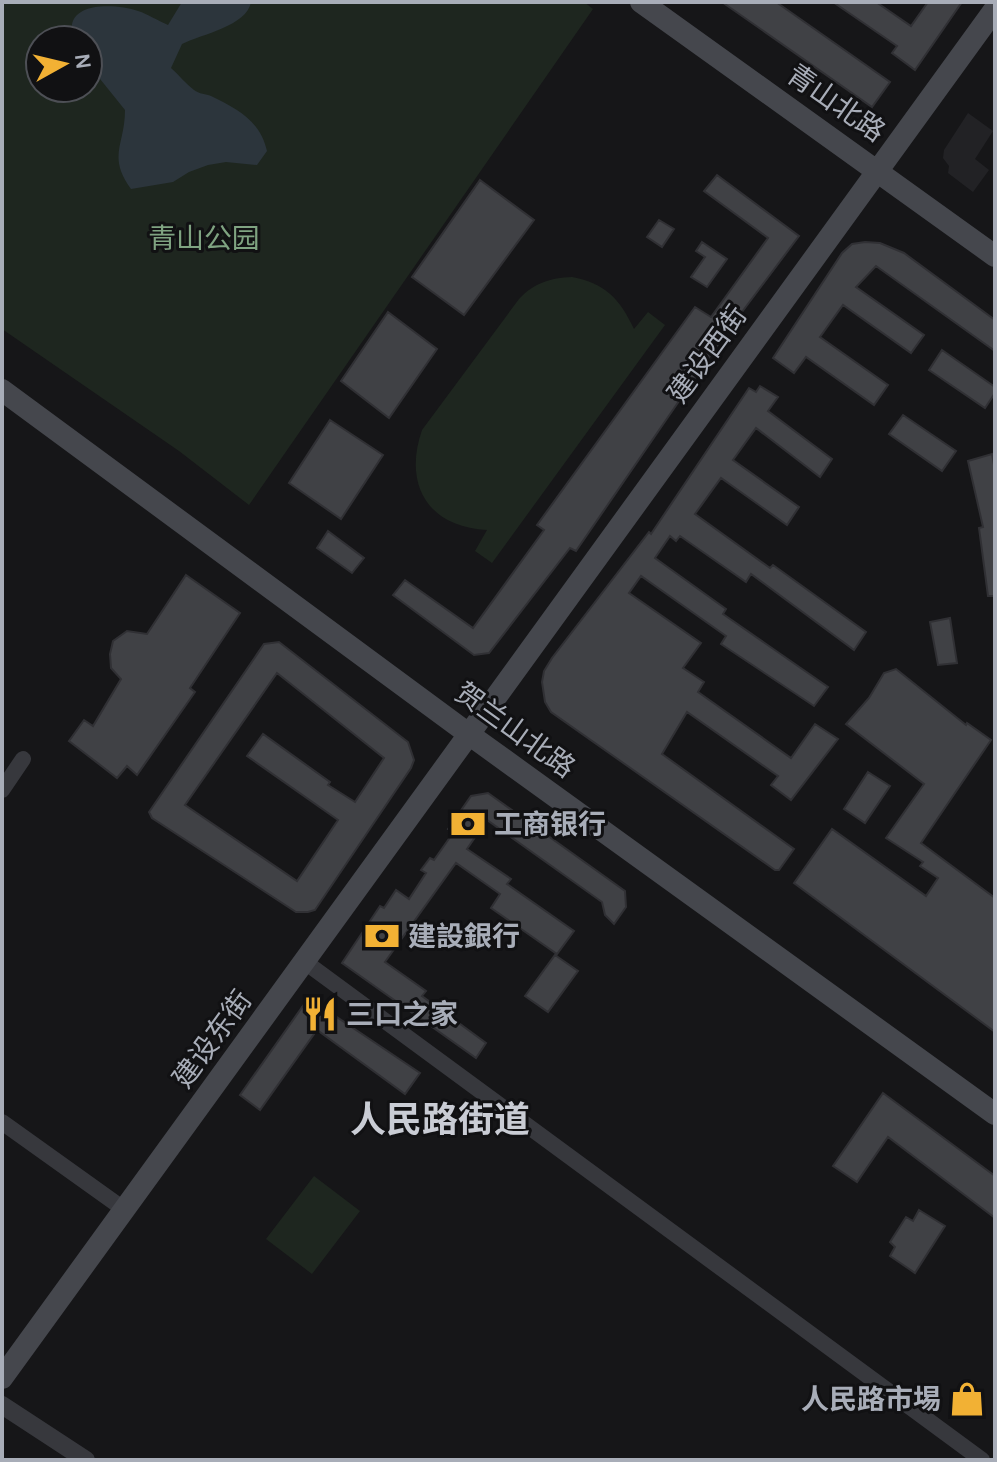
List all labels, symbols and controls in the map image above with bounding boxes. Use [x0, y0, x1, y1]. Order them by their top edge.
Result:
north arrow [24, 24, 104, 104]
text: N [69, 52, 97, 71]
street label: 青山北路 [781, 57, 891, 149]
park label: 青山公园 [148, 222, 260, 255]
street label: 建设西街 [661, 299, 753, 409]
street label: 贺兰山北路 [449, 676, 581, 784]
bank icon: 工商银行 [449, 805, 487, 843]
place label: 工商银行 [494, 808, 606, 841]
bank icon: 建設銀行 [363, 917, 401, 955]
place label: 建設銀行 [408, 920, 520, 953]
street label: 建设东街 [166, 984, 258, 1094]
restaurant icon: 三口之家 [301, 995, 339, 1033]
place label: 三口之家 [346, 998, 458, 1031]
district label: 人民路街道 [350, 1099, 530, 1141]
shop icon: 人民路市埸 [948, 1380, 986, 1418]
place label: 人民路市埸 [801, 1383, 941, 1416]

